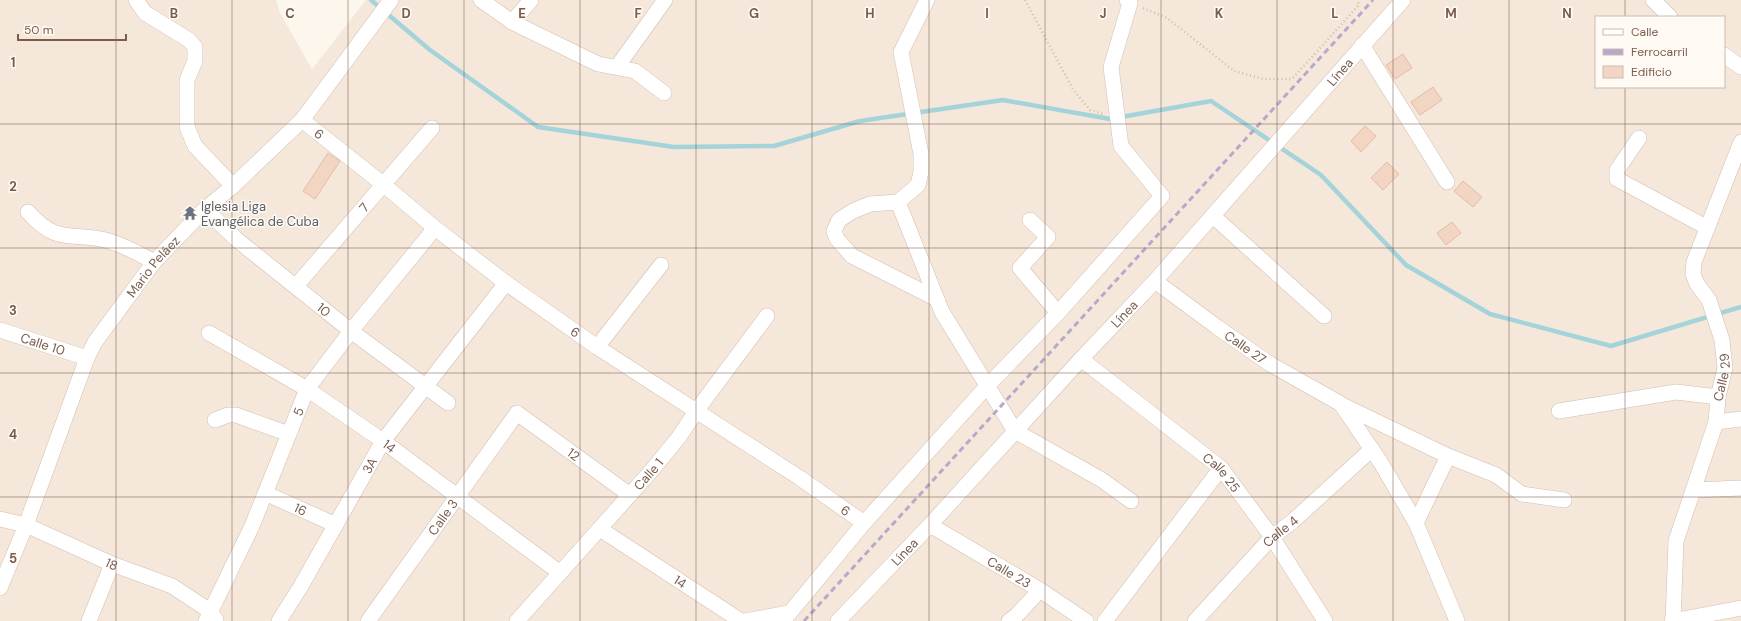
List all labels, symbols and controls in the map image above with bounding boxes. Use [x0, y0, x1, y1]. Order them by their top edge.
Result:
text: B [170, 5, 178, 22]
text: C [285, 5, 295, 22]
text: D [401, 5, 411, 22]
text: E [518, 5, 526, 22]
text: F [634, 5, 642, 22]
text: G [749, 5, 759, 22]
text: H [865, 5, 875, 22]
text: I [985, 5, 989, 22]
text: J [1099, 5, 1107, 22]
text: K [1215, 5, 1224, 22]
text: L [1331, 5, 1339, 22]
text: M [1445, 5, 1457, 22]
text: N [1562, 5, 1572, 22]
scale bar [18, 16, 126, 42]
legend [1595, 16, 1725, 88]
text: 50 m [24, 22, 53, 38]
text: Calle [1631, 24, 1658, 40]
text: Ferrocarril [1631, 44, 1688, 60]
text: 1 [11, 54, 15, 71]
street label: Línea [1323, 54, 1357, 89]
text: Edificio [1631, 64, 1672, 80]
street label: 6 [311, 124, 328, 143]
text: 2 [9, 178, 17, 195]
place label: Iglesia Liga Evangélica de Cuba [201, 198, 319, 230]
street label: 7 [355, 199, 373, 215]
temple icon: Iglesia Liga Evangélica de Cuba [182, 205, 198, 221]
street label: Mario Peláez [122, 232, 183, 301]
street label: Línea [1107, 296, 1141, 331]
street label: 10 [314, 299, 335, 320]
text: 3 [9, 302, 17, 319]
street label: 6 [567, 323, 584, 341]
street label: Calle 27 [1221, 326, 1270, 367]
street label: Calle 10 [18, 329, 67, 359]
street label: Calle 29 [1709, 352, 1734, 403]
street label: 5 [289, 405, 307, 418]
text: 4 [9, 426, 17, 443]
street label: 14 [380, 435, 399, 456]
street label: 12 [564, 444, 583, 464]
street label: Calle 25 [1199, 449, 1244, 495]
street label: 3A [358, 454, 381, 476]
street label: Calle 1 [630, 455, 667, 494]
street label: Calle 3 [424, 495, 461, 538]
street label: 16 [291, 499, 310, 519]
street label: 6 [838, 501, 854, 520]
street label: Calle 4 [1259, 512, 1302, 550]
street label: Línea [887, 534, 922, 569]
text: 5 [9, 550, 17, 567]
street label: Calle 23 [984, 552, 1034, 591]
street label: 18 [103, 554, 121, 574]
street label: 14 [671, 571, 690, 592]

